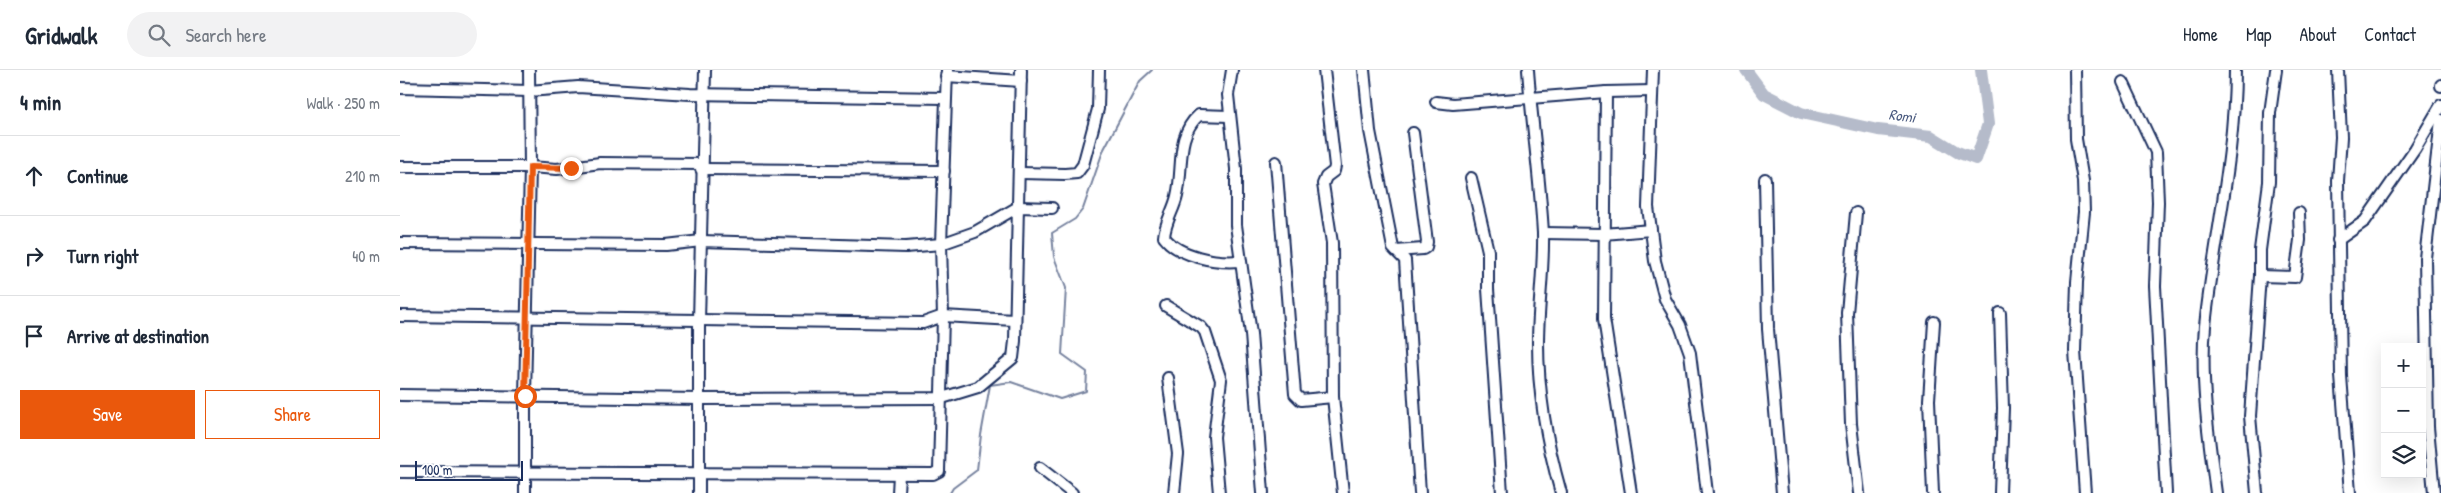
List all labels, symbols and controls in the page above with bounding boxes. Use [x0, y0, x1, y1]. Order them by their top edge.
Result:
search box [127, 12, 477, 57]
text: Gridwalk [25, 19, 97, 51]
icon: search [145, 21, 173, 49]
text: Search here [185, 22, 267, 48]
text: Home [2183, 22, 2218, 47]
text: Map [2246, 22, 2271, 47]
text: About [2299, 22, 2336, 47]
text: Contact [2364, 22, 2416, 47]
text: 4 min [20, 88, 61, 117]
text: Walk · 250 m [306, 92, 380, 114]
water label: Romi [1888, 103, 1918, 128]
route end [560, 157, 583, 180]
icon: ahead [20, 162, 48, 190]
text: Continue [67, 163, 128, 189]
text: 210 m [345, 165, 380, 187]
icon: right [20, 242, 48, 270]
text: Turn right [67, 243, 138, 269]
text: 40 m [352, 245, 380, 267]
icon: arrive [20, 322, 48, 350]
text: Arrive at destination [67, 323, 209, 349]
map controls [2381, 343, 2426, 478]
button: + [2381, 343, 2426, 388]
route start [514, 385, 537, 408]
button: − [2381, 388, 2426, 433]
button: Save [20, 390, 195, 439]
button: Share [205, 390, 380, 439]
button: layers [2381, 433, 2426, 478]
scale bar [415, 458, 522, 481]
text: 100 m [422, 460, 452, 479]

